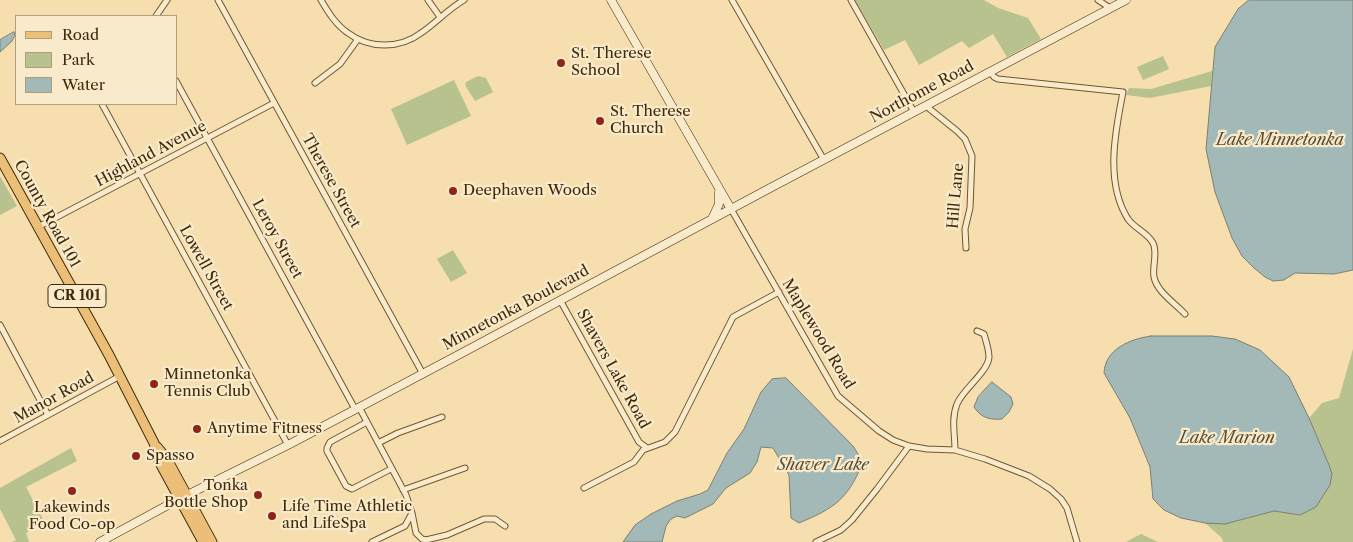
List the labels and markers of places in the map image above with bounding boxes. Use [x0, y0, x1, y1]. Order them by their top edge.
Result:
place label: St. Therese School [571, 45, 652, 80]
marker: St. Therese School [555, 57, 567, 69]
place label: St. Therese Church [610, 103, 691, 138]
marker: St. Therese Church [594, 115, 606, 127]
place label: Deephaven Woods [463, 182, 597, 200]
marker: Deephaven Woods [447, 185, 459, 197]
place label: Minnetonka Tennis Club [164, 366, 251, 401]
marker: Minnetonka Tennis Club [148, 378, 160, 390]
place label: Anytime Fitness [207, 420, 322, 438]
marker: Anytime Fitness [191, 423, 203, 435]
place label: Spasso [146, 447, 194, 465]
marker: Spasso [130, 450, 142, 462]
place label: Tonka Bottle Shop [164, 477, 248, 512]
marker: Lakewinds Food Co-op [66, 485, 78, 497]
marker: Tonka Bottle Shop [252, 489, 264, 501]
place label: Life Time Athletic and LifeSpa [282, 498, 412, 533]
place label: Lakewinds Food Co-op [29, 499, 115, 534]
marker: Life Time Athletic and LifeSpa [266, 510, 278, 522]

